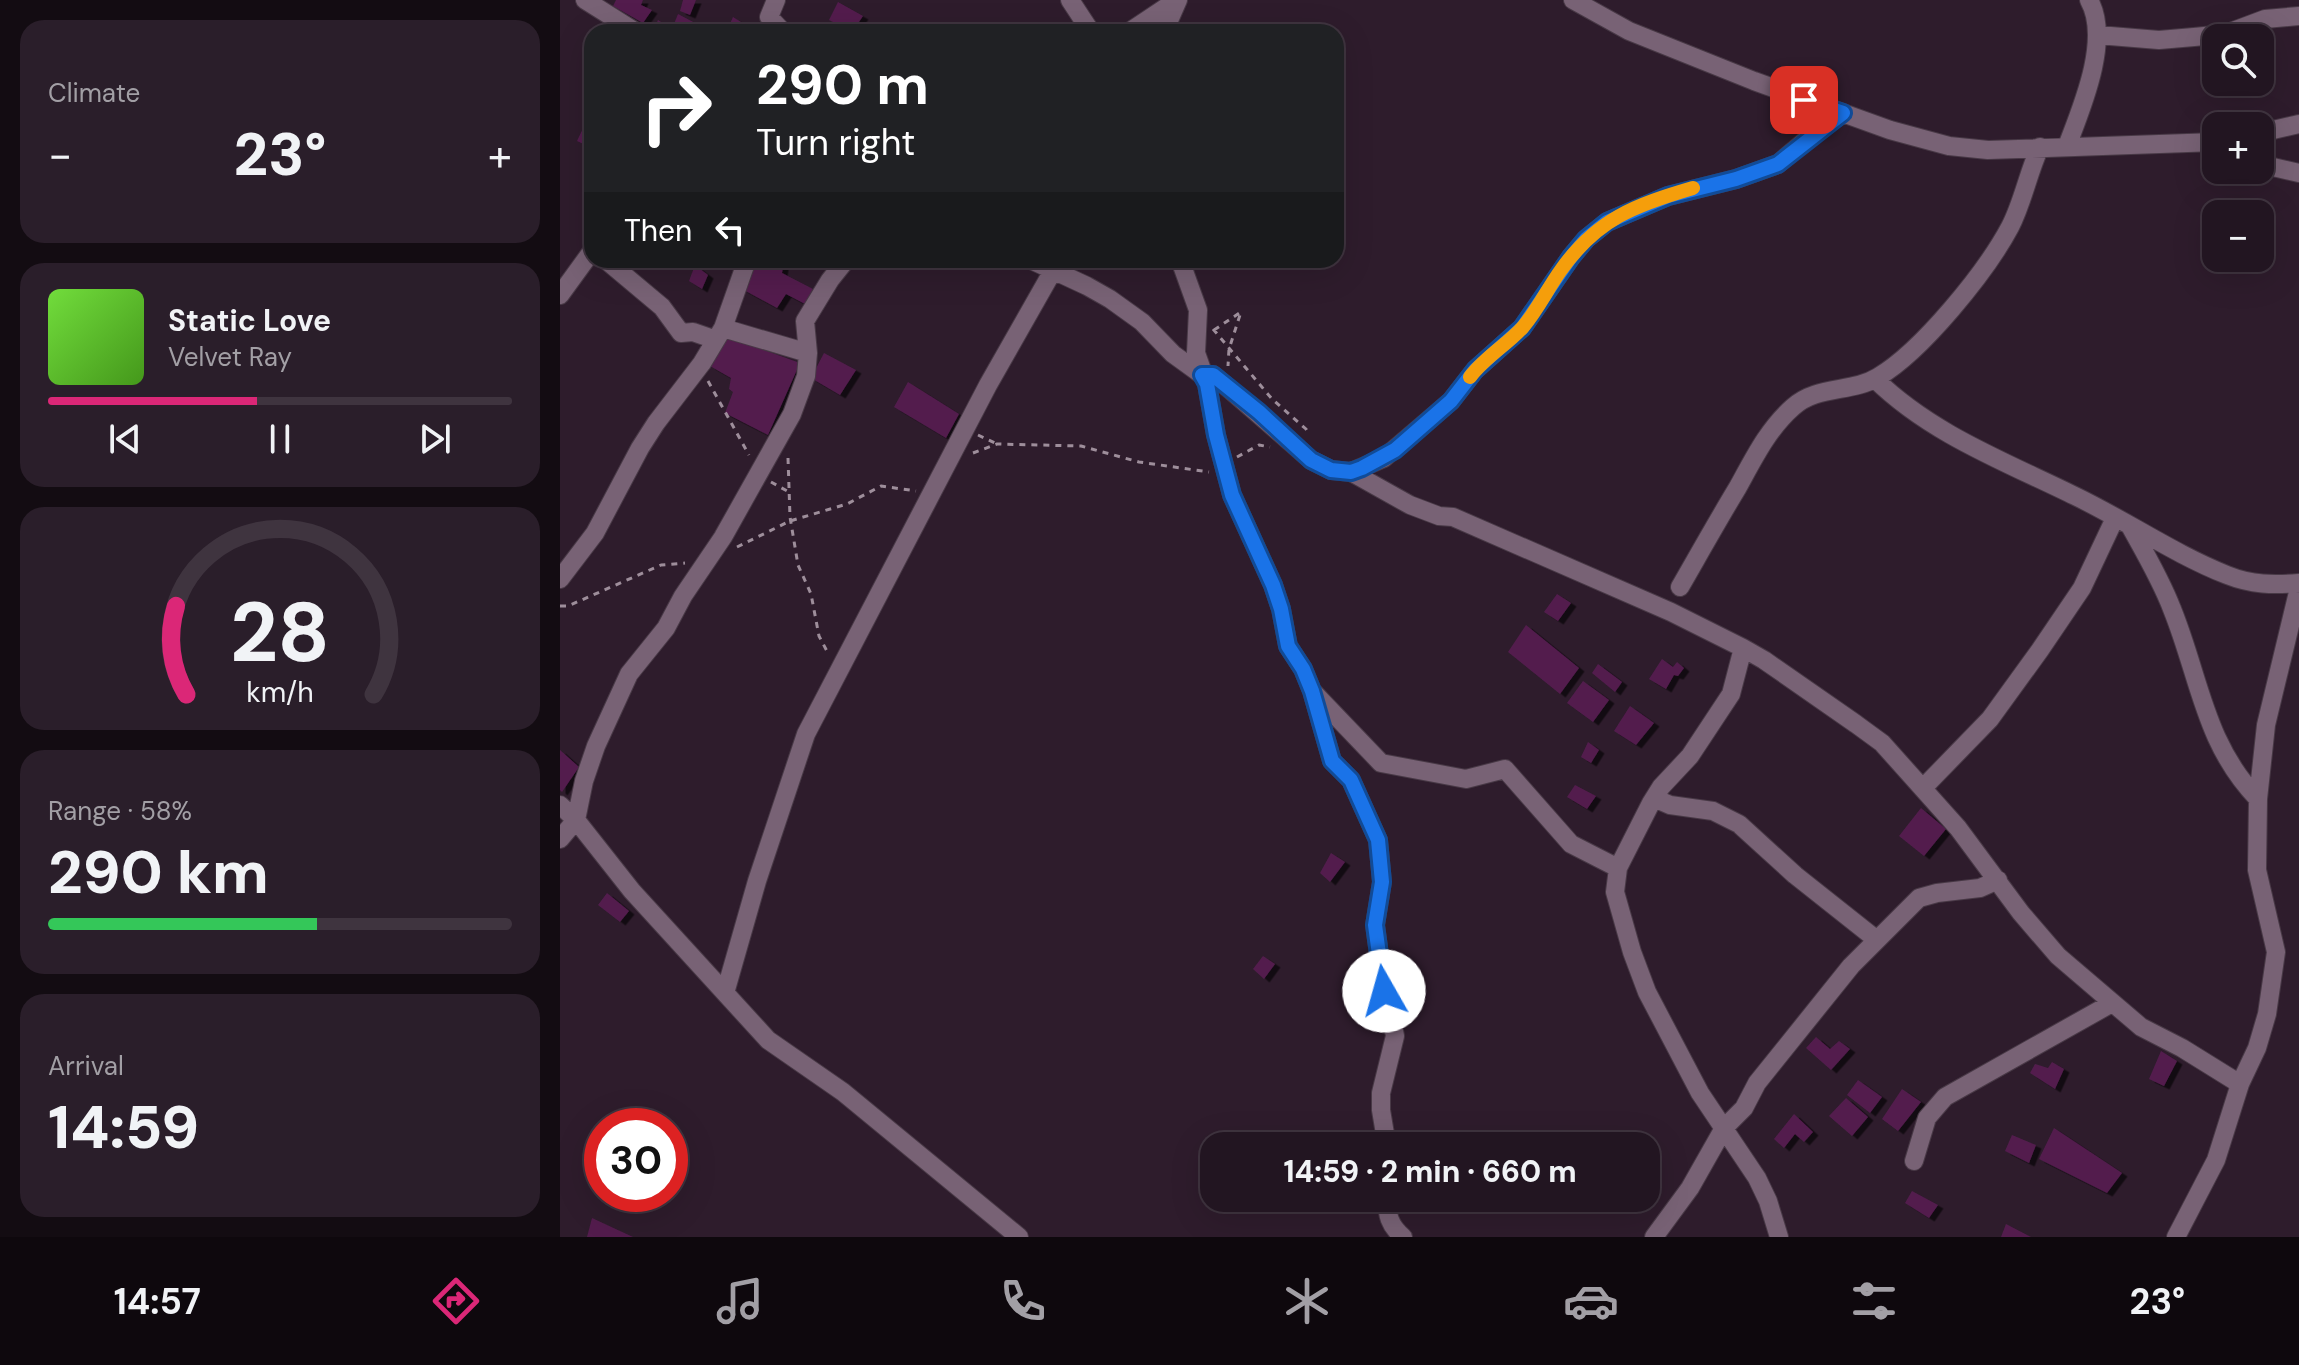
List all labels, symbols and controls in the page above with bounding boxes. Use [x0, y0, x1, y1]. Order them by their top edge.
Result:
map controls [2202, 24, 2274, 272]
button: search [2202, 24, 2274, 96]
text: 290 m [756, 48, 929, 121]
icon: right [624, 56, 728, 160]
pin [1770, 66, 1838, 134]
text: Climate [48, 76, 140, 110]
icon: arrive [1782, 78, 1826, 122]
button: + [2202, 112, 2274, 184]
text: 23° [234, 115, 326, 194]
text: Turn right [756, 119, 915, 166]
text: − [48, 126, 72, 184]
text: + [488, 126, 512, 184]
button: − [2202, 200, 2274, 272]
icon: left [708, 208, 752, 252]
text: Then [624, 211, 692, 250]
text: Static Love [168, 301, 331, 340]
text: Velvet Ray [168, 340, 292, 374]
icon: previous [103, 417, 147, 461]
icon: pause [258, 417, 302, 461]
icon: next [413, 417, 457, 461]
text: 28 [230, 577, 330, 686]
text: km/h [246, 674, 314, 711]
text: Range · 58% [48, 794, 192, 828]
text: 290 km [48, 833, 269, 912]
position arrow [1342, 949, 1426, 1033]
text: Arrival [48, 1049, 124, 1083]
text: 14:59 [48, 1088, 199, 1167]
speed limit sign: 30 [584, 1108, 688, 1212]
text: 14:59 · 2 min · 660 m [1283, 1152, 1577, 1191]
icon: directions [428, 1273, 484, 1329]
icon: music [712, 1273, 768, 1329]
icon: phone [995, 1273, 1051, 1329]
icon: climate [1279, 1273, 1335, 1329]
icon: car [1563, 1273, 1619, 1329]
icon: filters [1846, 1273, 1902, 1329]
text: 14:57 [114, 1278, 201, 1325]
text: 23° [2130, 1278, 2185, 1325]

